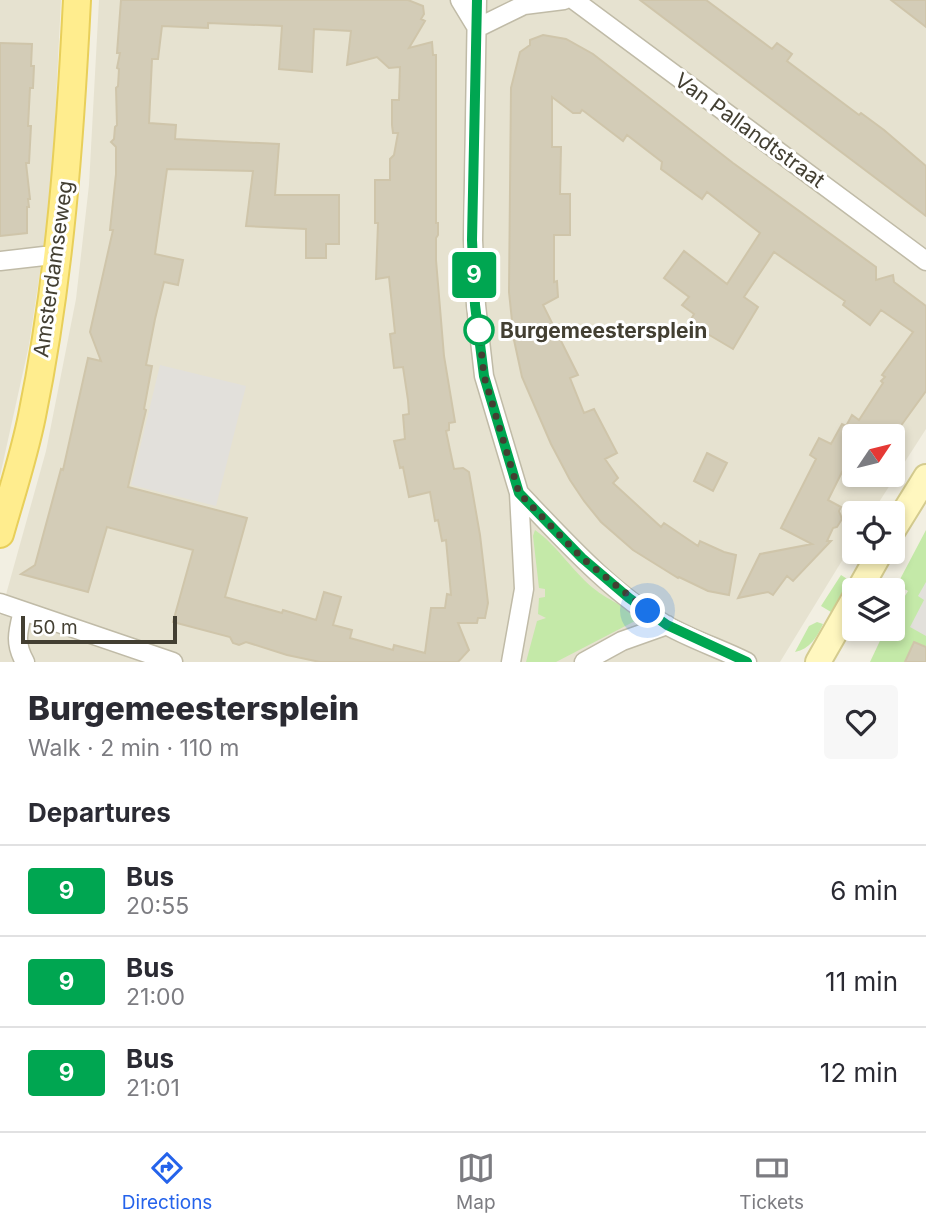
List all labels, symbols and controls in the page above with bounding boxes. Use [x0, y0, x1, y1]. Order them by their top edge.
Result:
street label: Van Pallandtstraat [670, 67, 830, 193]
street label: Amsterdamseweg [28, 179, 78, 359]
line badge: 9 [451, 252, 497, 298]
text: 9 [466, 260, 482, 289]
marker: Burgemeestersplein [464, 315, 494, 345]
place label: Burgemeestersplein [500, 318, 707, 343]
north arrow [842, 424, 905, 486]
map controls [842, 424, 905, 641]
button: locate [842, 501, 905, 564]
button: layers [842, 578, 905, 641]
your location [630, 593, 665, 628]
scale bar [21, 613, 177, 645]
text: 50 m [32, 616, 78, 639]
button: heart [824, 685, 898, 759]
text: Burgemeestersplein [28, 688, 359, 728]
text: Walk · 2 min · 110 m [28, 734, 239, 762]
text: Departures [28, 797, 171, 828]
text: Bus [126, 861, 174, 892]
text: 6 min [830, 875, 898, 906]
text: 9 [59, 876, 74, 905]
text: 20:55 [126, 892, 189, 920]
text: Bus [126, 952, 174, 983]
text: 11 min [825, 966, 898, 997]
text: 9 [59, 967, 74, 996]
text: 21:00 [126, 983, 185, 1011]
text: Bus [126, 1043, 174, 1074]
text: 12 min [820, 1057, 898, 1088]
text: 9 [59, 1058, 74, 1087]
text: 21:01 [126, 1074, 180, 1102]
tab: Directions [122, 1149, 212, 1214]
tab: Map [456, 1149, 496, 1214]
tab: Tickets [739, 1149, 804, 1214]

